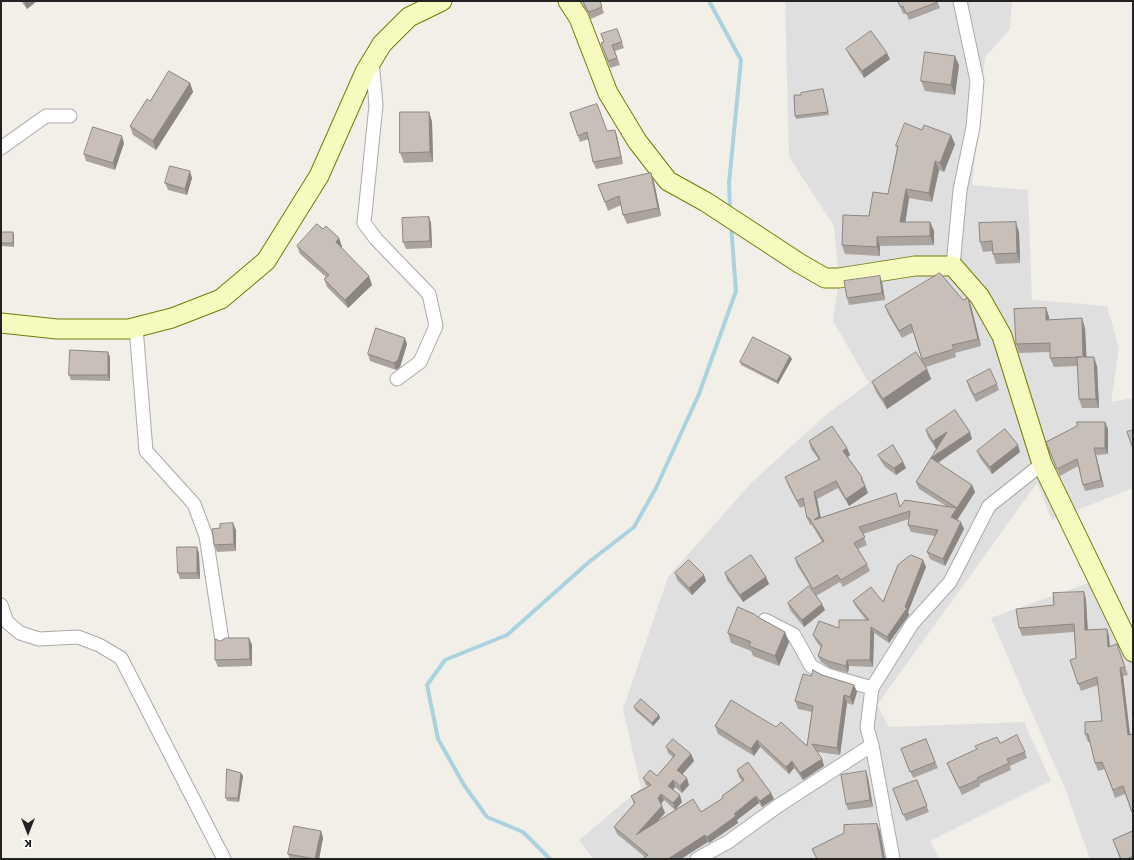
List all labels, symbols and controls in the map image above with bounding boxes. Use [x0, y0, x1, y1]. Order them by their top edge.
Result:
north arrow [8, 812, 48, 852]
text: K [24, 836, 32, 852]

